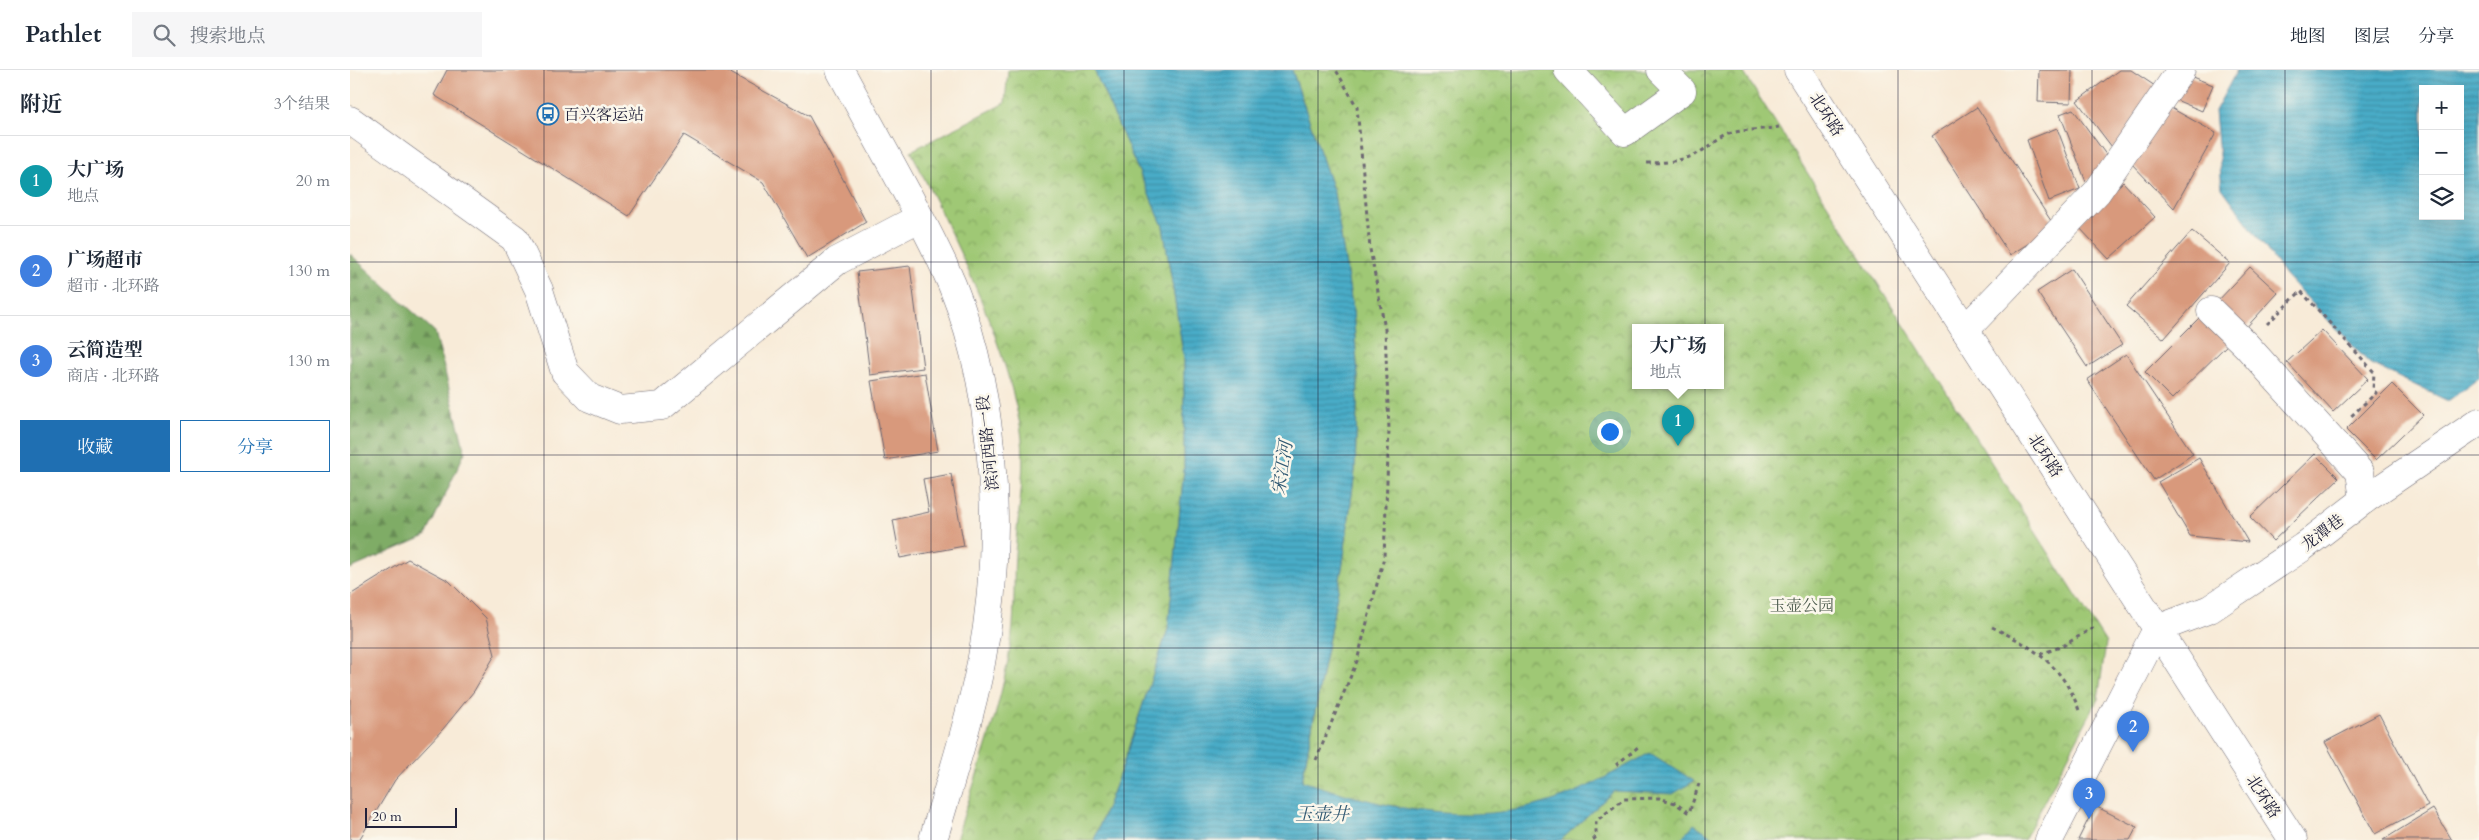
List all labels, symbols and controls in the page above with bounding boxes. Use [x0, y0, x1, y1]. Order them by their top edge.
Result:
search box [132, 12, 482, 57]
text: Pathlet [25, 18, 102, 51]
icon: search [150, 21, 178, 49]
text: 搜索地点 [190, 23, 266, 49]
text: 地图 [2290, 24, 2326, 49]
text: 图层 [2354, 24, 2390, 49]
text: 分享 [2418, 24, 2454, 49]
map controls [2419, 85, 2464, 220]
button: + [2419, 85, 2464, 130]
street label: 北环路 [1804, 88, 1848, 141]
text: 附近 [20, 90, 62, 119]
text: 3个结果 [274, 93, 330, 115]
bus stop icon: 百兴客运站 [536, 102, 560, 126]
place label: 百兴客运站 [564, 104, 644, 126]
button: − [2419, 130, 2464, 175]
text: 大广场 [67, 157, 124, 183]
text: 1 [32, 170, 40, 192]
text: 20 m [296, 170, 330, 192]
button: layers [2419, 175, 2464, 220]
text: 地点 [67, 185, 99, 207]
text: 广场超市 [67, 247, 143, 273]
text: 2 [32, 260, 40, 282]
text: 130 m [288, 260, 330, 282]
text: 超市 · 北环路 [67, 275, 160, 297]
popup [1632, 324, 1724, 389]
text: 大广场 [1649, 333, 1707, 359]
text: 云简造型 [67, 337, 143, 363]
text: 3 [32, 350, 40, 372]
text: 130 m [288, 350, 330, 372]
text: 地点 [1649, 361, 1682, 383]
text: 商店 · 北环路 [67, 365, 160, 387]
street label: 滨河西路一段 [972, 394, 1004, 492]
pin: 1 [1662, 405, 1694, 446]
your location [1597, 419, 1623, 445]
button: 收藏 [20, 420, 170, 472]
button: 分享 [180, 420, 330, 472]
street label: 北环路 [2023, 429, 2067, 482]
water label: 宋江河 [1266, 436, 1300, 497]
street label: 龙潭巷 [2297, 510, 2348, 556]
park label: 玉壶公园 [1770, 595, 1834, 617]
pin: 2 [2117, 711, 2149, 752]
street label: 北环路 [2241, 770, 2285, 823]
pin: 3 [2073, 778, 2105, 819]
water label: 玉壶井 [1295, 802, 1351, 827]
scale bar [365, 805, 458, 828]
text: 20 m [372, 807, 402, 826]

